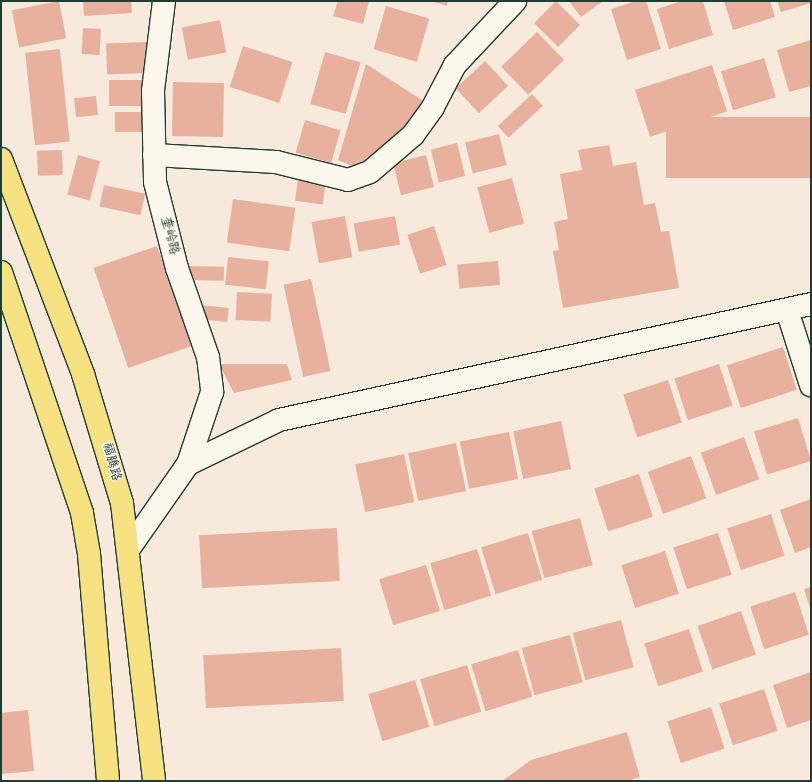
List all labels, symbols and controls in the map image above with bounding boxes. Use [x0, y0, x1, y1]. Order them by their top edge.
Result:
street label: 奎岭路 [157, 215, 181, 257]
street label: 福腾路 [98, 441, 124, 483]

